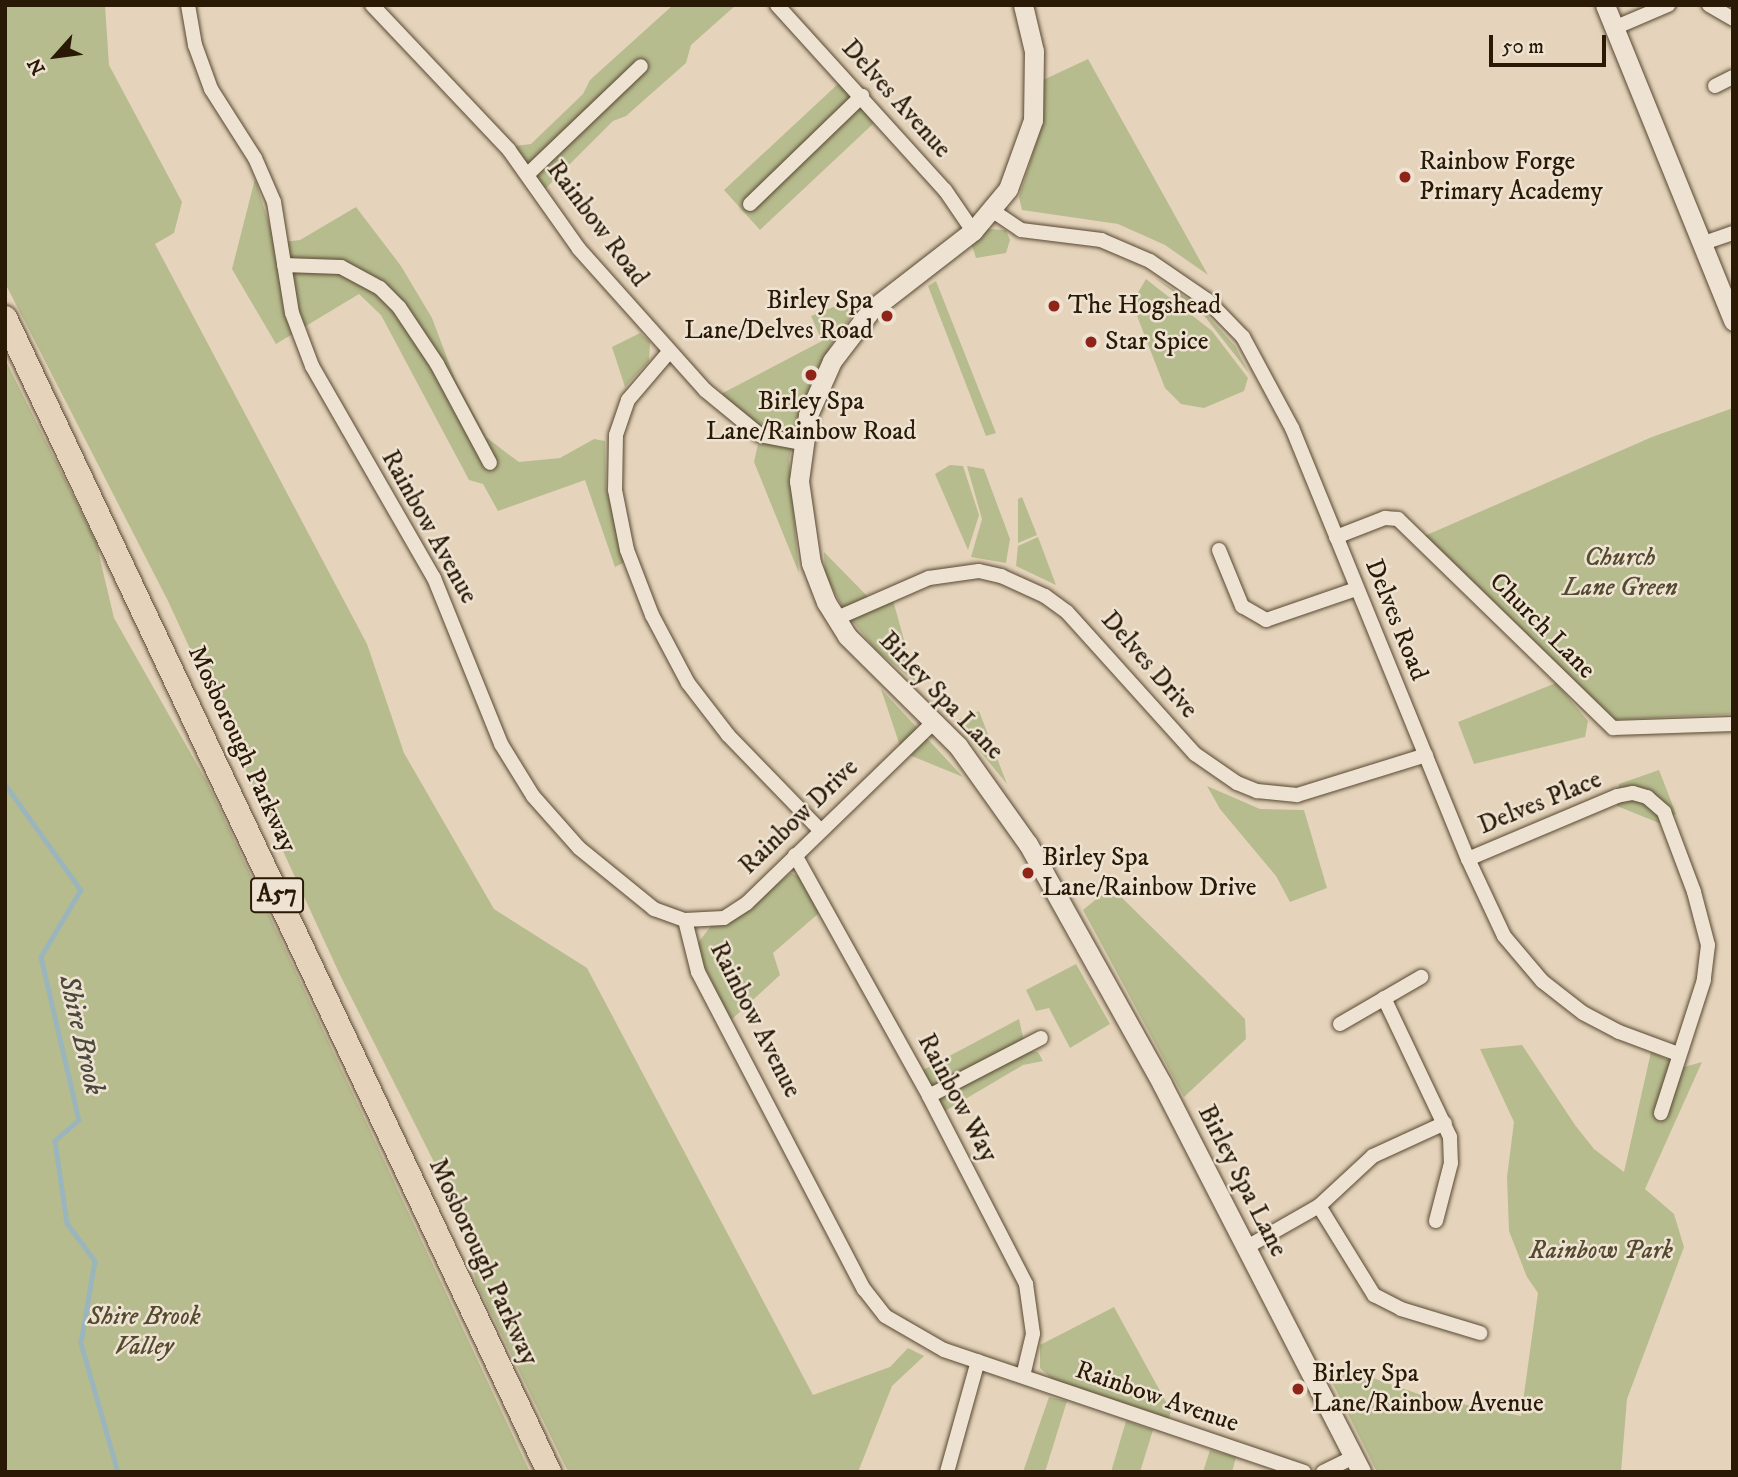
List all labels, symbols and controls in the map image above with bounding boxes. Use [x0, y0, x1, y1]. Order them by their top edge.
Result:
north arrow [21, 21, 91, 91]
scale bar [1493, 21, 1610, 65]
street label: Delves Avenue [835, 33, 957, 165]
text: 50 m [1502, 34, 1544, 60]
text: N [23, 54, 51, 78]
place label: Rainbow Forge Primary Academy [1419, 146, 1603, 208]
street label: Rainbow Road [540, 155, 654, 293]
marker: Rainbow Forge Primary Academy [1397, 169, 1413, 185]
place label: Birley Spa Lane/Delves Road [684, 285, 873, 346]
place label: The Hogshead [1068, 290, 1221, 322]
marker: The Hogshead [1046, 298, 1062, 314]
marker: Birley Spa Lane/Delves Road [879, 308, 895, 324]
place label: Star Spice [1105, 326, 1209, 358]
marker: Star Spice [1083, 334, 1099, 350]
marker: Birley Spa Lane/Rainbow Road [803, 367, 819, 383]
place label: Birley Spa Lane/Rainbow Road [706, 386, 916, 448]
street label: Rainbow Avenue [374, 445, 484, 609]
park label: Church Lane Green [1562, 542, 1678, 604]
street label: Delves Road [1358, 555, 1434, 685]
street label: Church Lane [1482, 566, 1602, 686]
street label: Delves Drive [1094, 605, 1204, 725]
street label: Birley Spa Lane [872, 625, 1010, 767]
street label: Mosborough Parkway [180, 641, 304, 857]
street label: Rainbow Drive [733, 752, 865, 882]
street label: Delves Place [1474, 764, 1606, 842]
place label: Birley Spa Lane/Rainbow Drive [1042, 842, 1257, 903]
marker: Birley Spa Lane/Rainbow Drive [1020, 865, 1036, 881]
road number: A57 [249, 874, 305, 916]
street label: Rainbow Avenue [702, 937, 808, 1103]
water label: Shire Brook [51, 972, 111, 1098]
street label: Rainbow Way [910, 1028, 1004, 1168]
street label: Birley Spa Lane [1190, 1100, 1294, 1262]
street label: Mosborough Parkway [421, 1154, 545, 1370]
park label: Rainbow Park [1529, 1235, 1673, 1267]
park label: Shire Brook Valley [87, 1301, 201, 1362]
street label: Rainbow Avenue [1071, 1354, 1243, 1440]
place label: Birley Spa Lane/Rainbow Avenue [1312, 1358, 1544, 1420]
marker: Birley Spa Lane/Rainbow Avenue [1290, 1381, 1306, 1397]

